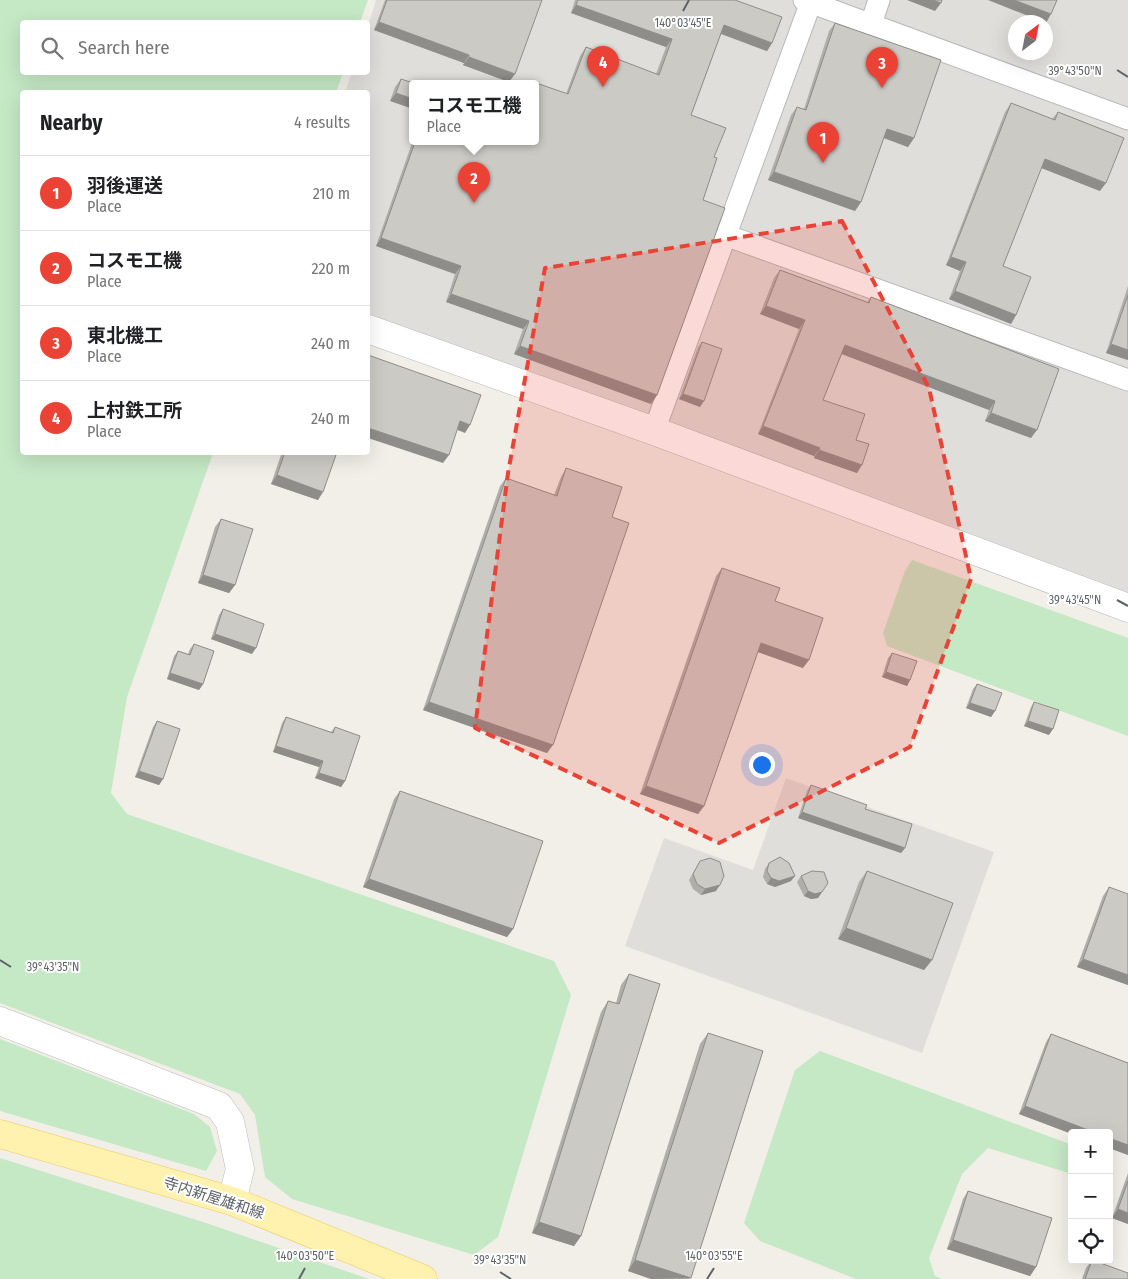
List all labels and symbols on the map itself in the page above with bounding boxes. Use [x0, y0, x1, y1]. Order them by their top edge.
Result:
north arrow [1008, 15, 1053, 60]
text: 140°03'45"E [655, 16, 712, 30]
pin: 4 [587, 46, 619, 87]
pin: 3 [866, 47, 898, 88]
text: 39°43'50"N [1048, 64, 1102, 78]
pin: 1 [807, 122, 839, 163]
pin: 2 [458, 162, 490, 203]
text: 39°43'45"N [1049, 593, 1101, 607]
your location [749, 752, 775, 778]
text: 39°43'35"N [27, 960, 79, 974]
street label: 寺内新屋雄和線 [161, 1173, 267, 1223]
text: 140°03'50"E [276, 1249, 334, 1263]
text: 140°03'55"E [685, 1249, 743, 1263]
text: 39°43'35"N [474, 1253, 526, 1267]

